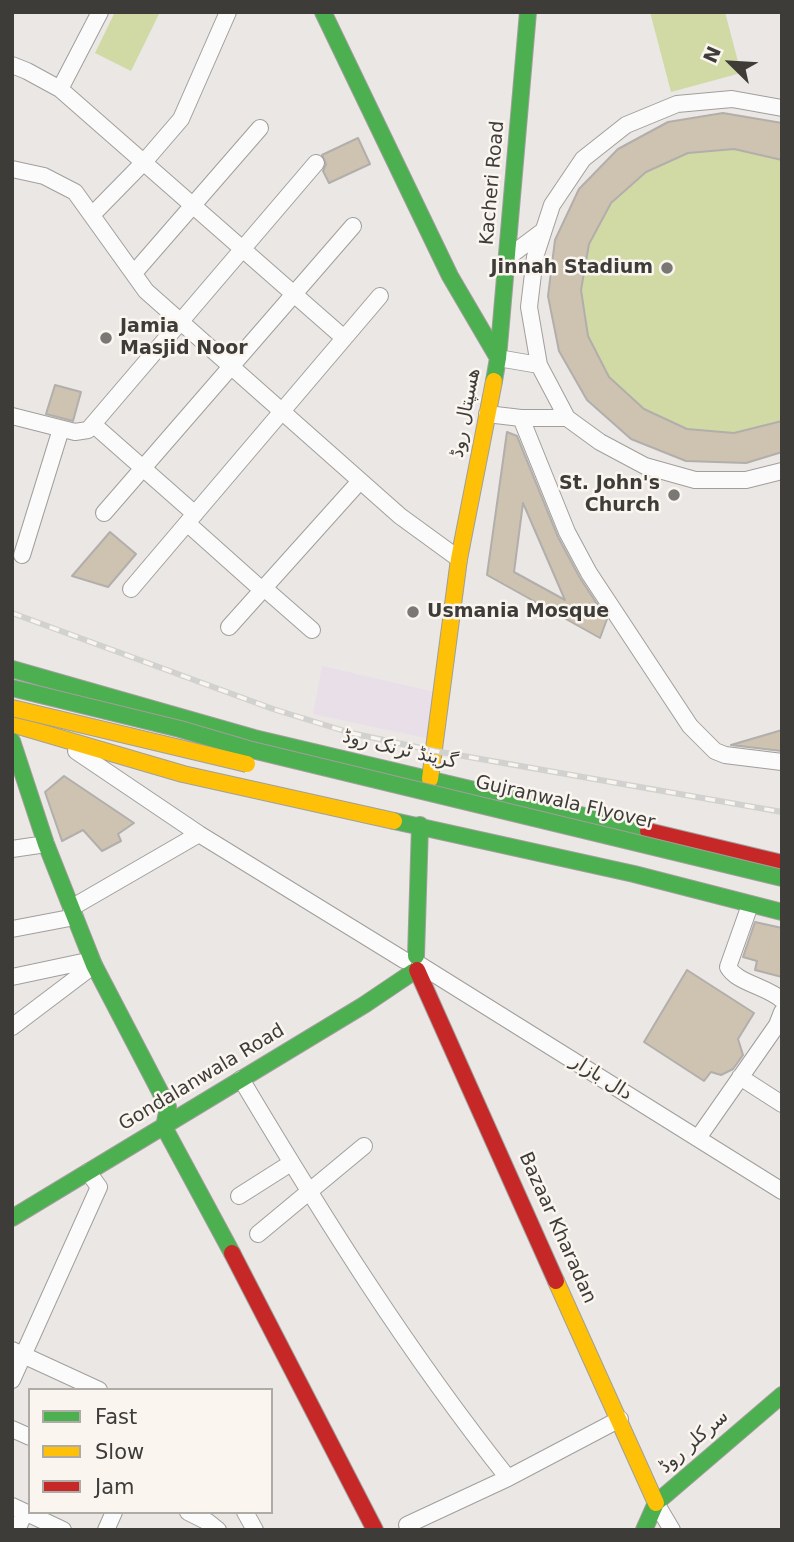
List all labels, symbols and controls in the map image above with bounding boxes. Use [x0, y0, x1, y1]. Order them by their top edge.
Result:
north arrow [696, 28, 766, 98]
text: N [699, 43, 725, 66]
street label: Kacheri Road [476, 120, 510, 246]
place label: Jinnah Stadium [490, 257, 653, 279]
marker: Jinnah Stadium [659, 260, 675, 276]
place label: Jamia Masjid Noor [120, 316, 248, 360]
marker: Jamia Masjid Noor [98, 330, 114, 346]
street label: ھسپتال روڈ [446, 366, 486, 460]
place label: St. John's Church [559, 473, 660, 517]
marker: St. John's Church [666, 487, 682, 503]
place label: Usmania Mosque [427, 601, 609, 623]
marker: Usmania Mosque [405, 604, 421, 620]
street label: گرینڈ ٹرنک روڈ [340, 726, 460, 774]
street label: Gujranwala Flyover [473, 771, 657, 835]
street label: Gondalanwala Road [115, 1020, 289, 1136]
street label: دال بازار [566, 1050, 636, 1106]
street label: Bazaar Kharadan [513, 1149, 601, 1307]
legend [28, 1388, 273, 1514]
text: Fast [95, 1405, 137, 1429]
street label: سرکلر روڈ [654, 1405, 734, 1479]
text: Slow [95, 1440, 144, 1464]
text: Jam [95, 1475, 135, 1499]

